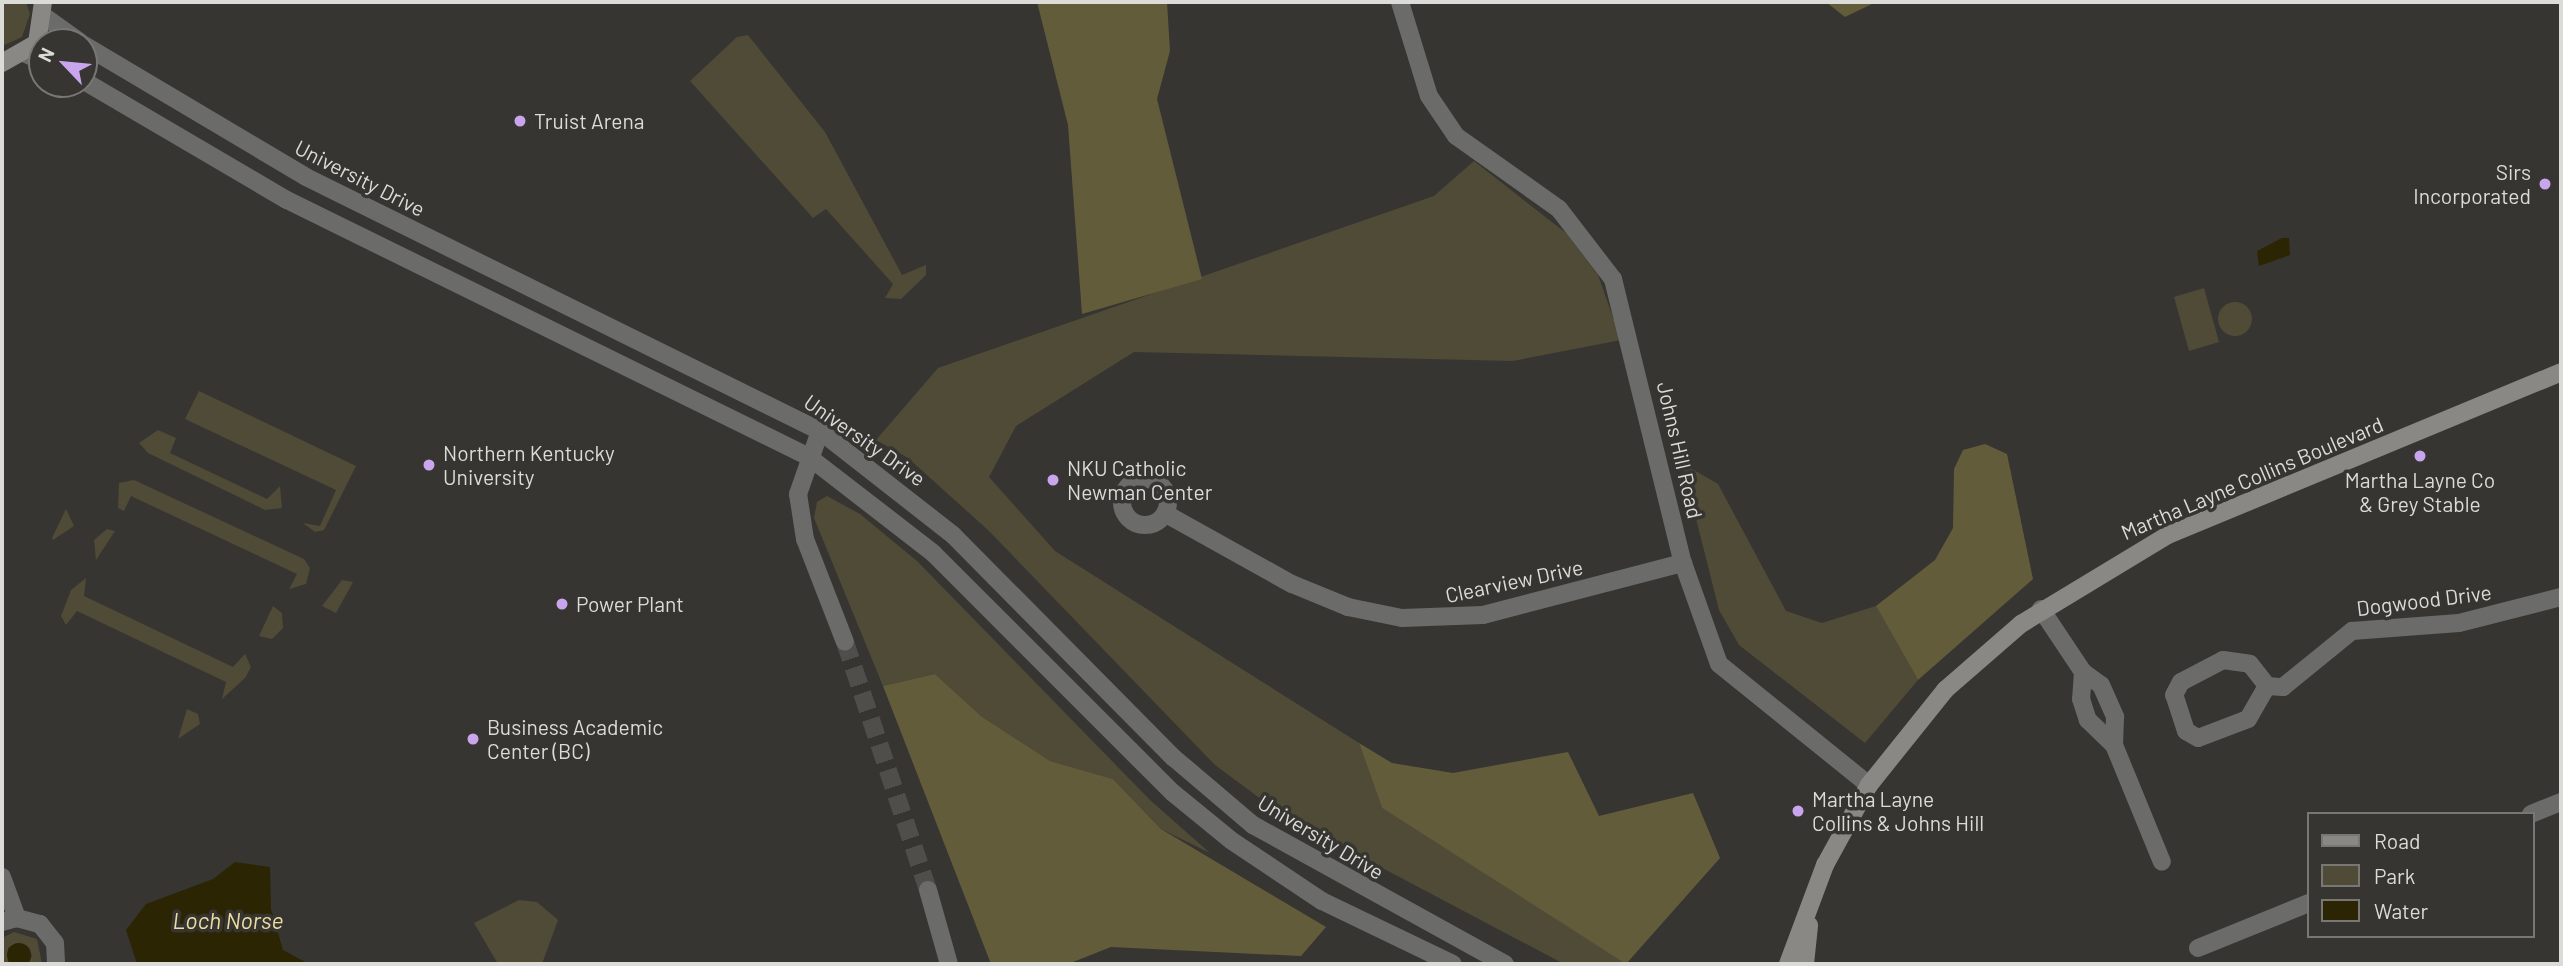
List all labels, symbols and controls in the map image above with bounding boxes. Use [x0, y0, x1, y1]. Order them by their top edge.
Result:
north arrow [28, 28, 98, 98]
text: N [32, 44, 59, 65]
place label: Truist Arena [534, 108, 645, 134]
marker: Truist Arena [512, 113, 528, 129]
street label: University Drive [291, 134, 429, 222]
place label: Sirs Incorporated [2413, 159, 2531, 209]
marker: Sirs Incorporated [2537, 176, 2553, 192]
street label: Johns Hill Road [1652, 379, 1708, 521]
street label: University Drive [799, 389, 931, 491]
street label: Martha Layne Collins Boulevard [2117, 411, 2387, 545]
place label: Northern Kentucky University [443, 440, 615, 490]
marker: Martha Layne Co & Grey Stable [2412, 448, 2428, 464]
place label: NKU Catholic Newman Center [1067, 455, 1212, 505]
marker: Northern Kentucky University [421, 457, 437, 473]
place label: Martha Layne Co & Grey Stable [2345, 467, 2495, 517]
marker: NKU Catholic Newman Center [1045, 472, 1061, 488]
street label: Clearview Drive [1443, 554, 1585, 608]
street label: Dogwood Drive [2355, 579, 2493, 621]
place label: Power Plant [576, 591, 684, 617]
marker: Power Plant [554, 596, 570, 612]
place label: Business Academic Center (BC) [487, 714, 663, 764]
marker: Business Academic Center (BC) [465, 731, 481, 747]
place label: Martha Layne Collins & Johns Hill [1812, 786, 1984, 836]
street label: University Drive [1253, 790, 1389, 884]
marker: Martha Layne Collins & Johns Hill [1790, 803, 1806, 819]
legend [2308, 812, 2535, 938]
text: Road [2374, 828, 2420, 853]
text: Park [2374, 863, 2415, 888]
text: Water [2374, 898, 2428, 923]
water label: Loch Norse [173, 906, 283, 934]

